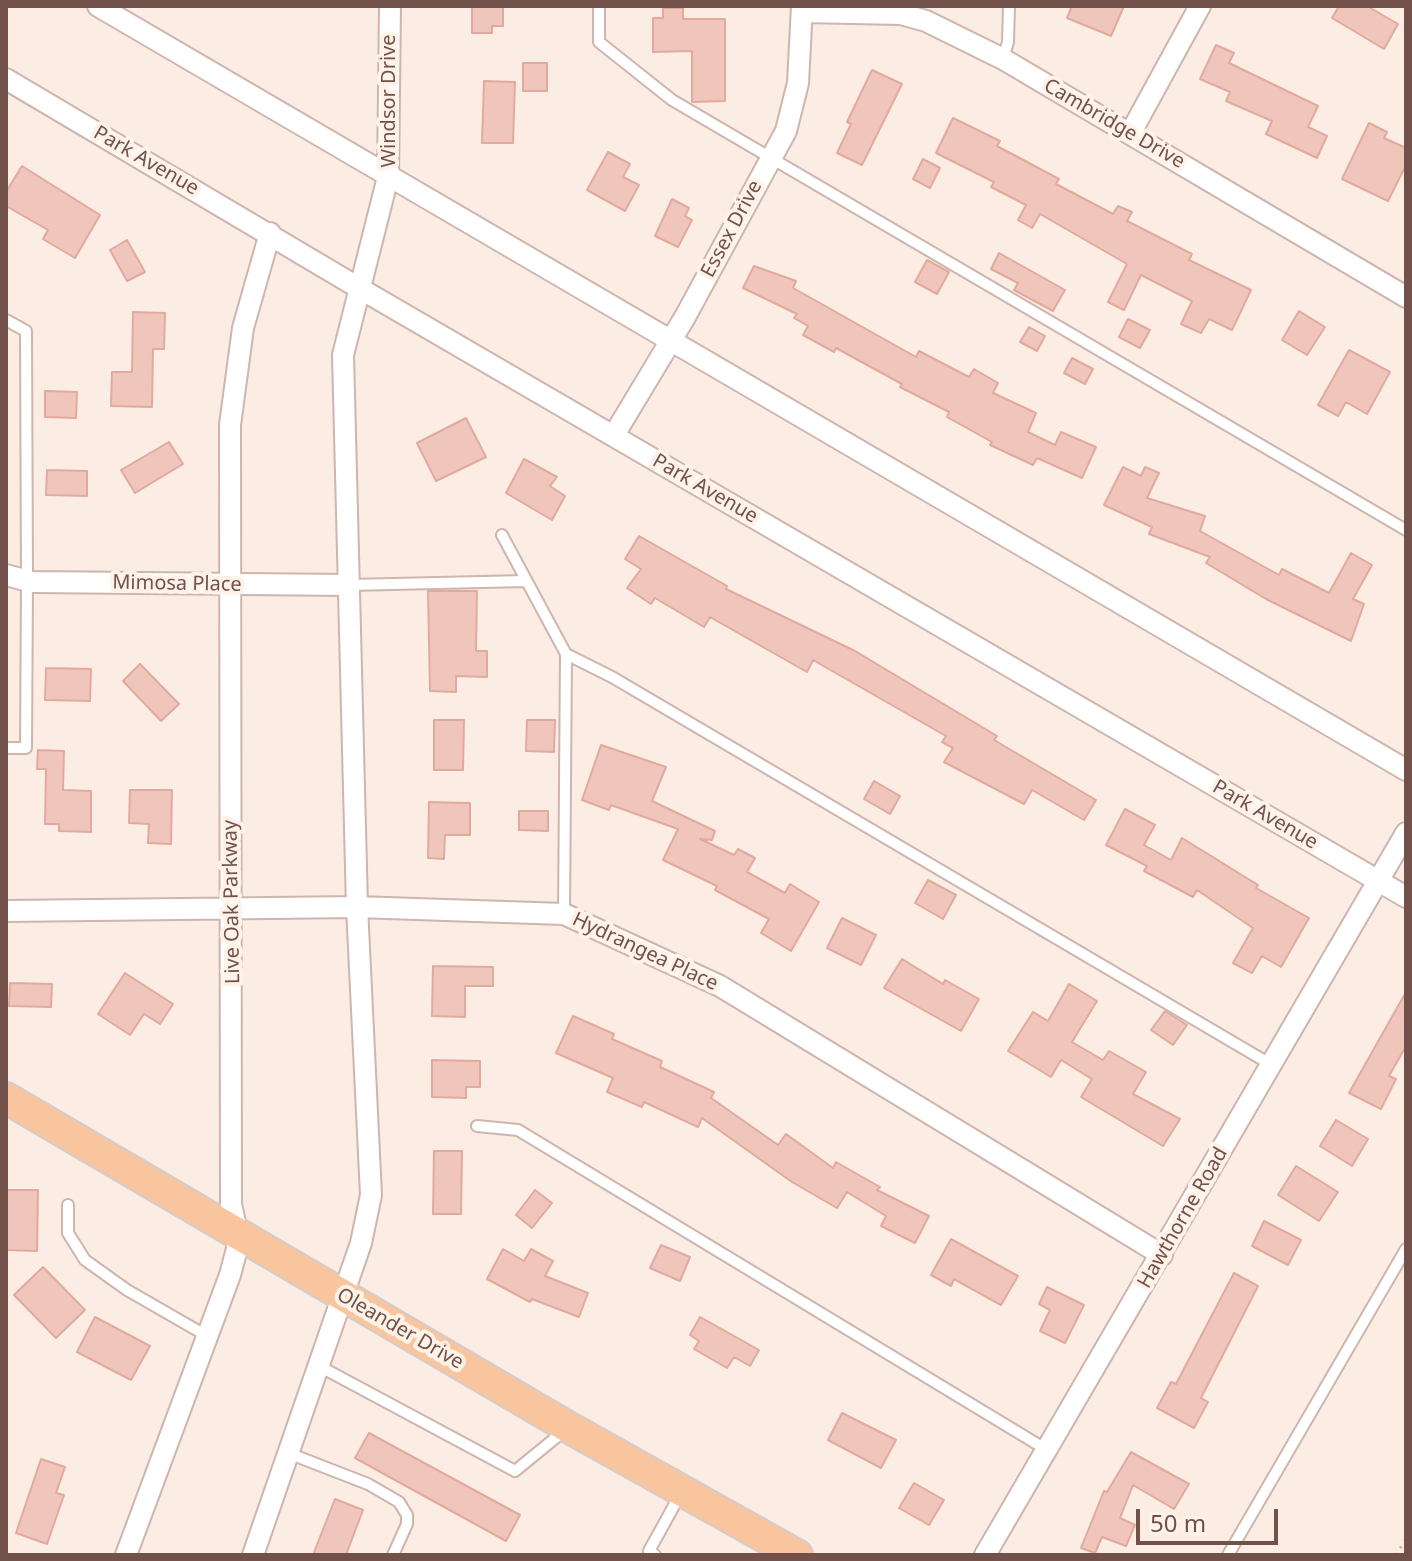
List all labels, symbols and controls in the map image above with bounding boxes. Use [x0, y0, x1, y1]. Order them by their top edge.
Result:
street label: Windsor Drive [377, 34, 401, 168]
street label: Cambridge Drive [1039, 74, 1189, 174]
street label: Park Avenue [89, 121, 203, 201]
street label: Essex Drive [696, 176, 768, 282]
street label: Park Avenue [648, 449, 762, 529]
street label: Mimosa Place [112, 571, 242, 597]
street label: Park Avenue [1208, 775, 1322, 855]
street label: Live Oak Parkway [219, 820, 245, 984]
street label: Hydrangea Place [568, 908, 722, 996]
street label: Hawthorne Road [1133, 1143, 1233, 1293]
street label: Oleander Drive [332, 1283, 468, 1375]
scale bar [1140, 1493, 1282, 1543]
text: 50 m [1150, 1506, 1206, 1539]

